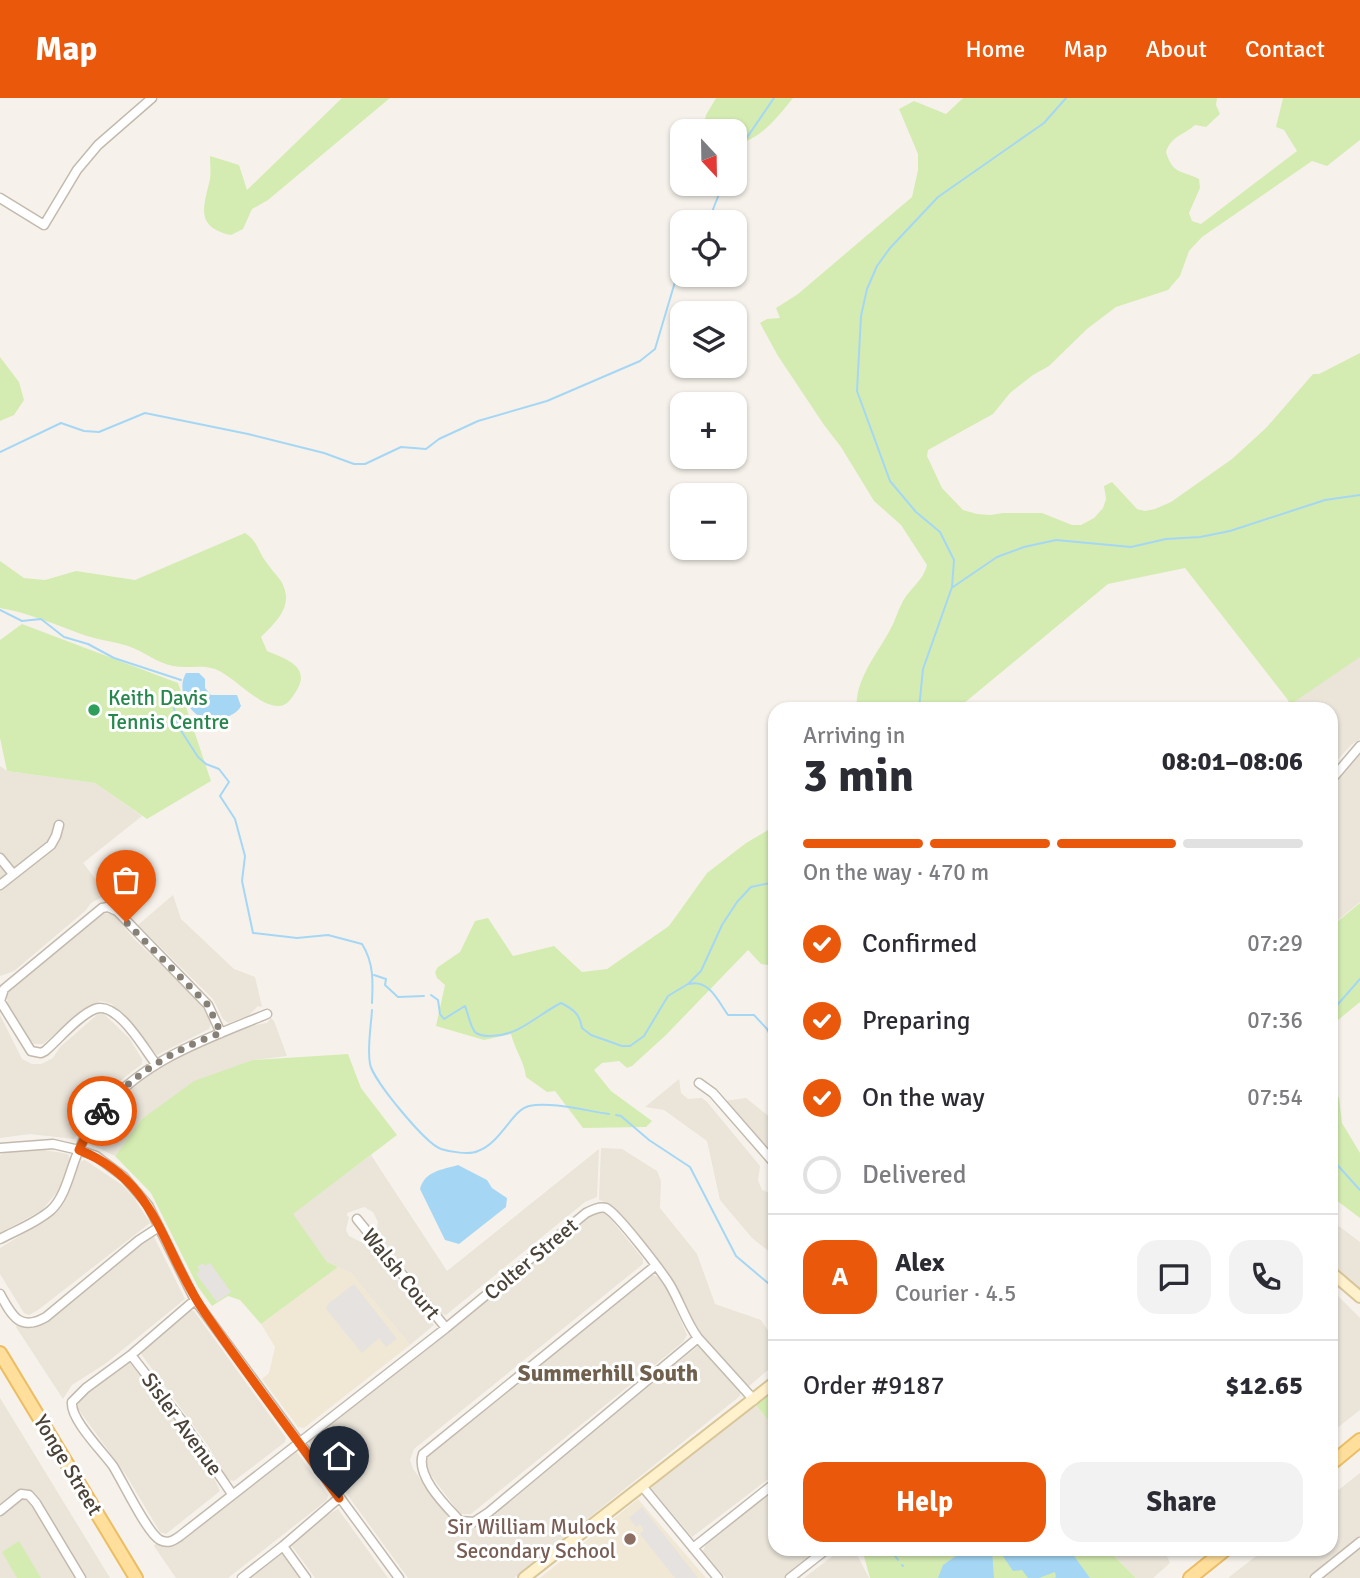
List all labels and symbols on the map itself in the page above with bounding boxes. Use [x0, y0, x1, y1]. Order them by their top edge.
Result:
north arrow [670, 119, 747, 196]
place label: Keith Davis Tennis Centre [108, 685, 229, 735]
marker: Keith Davis Tennis Centre [86, 702, 102, 718]
pin [96, 850, 156, 922]
courier [67, 1076, 137, 1146]
street label: Colter Street [479, 1212, 583, 1306]
street label: Walsh Court [356, 1223, 446, 1325]
district label: Summerhill South [518, 1359, 698, 1388]
street label: Sisler Avenue [136, 1367, 228, 1481]
street label: Yonge Street [28, 1410, 108, 1520]
pin [309, 1426, 369, 1498]
place label: Sir William Mulock Secondary School [447, 1514, 616, 1564]
marker: Sir William Mulock Secondary School [622, 1531, 638, 1547]

